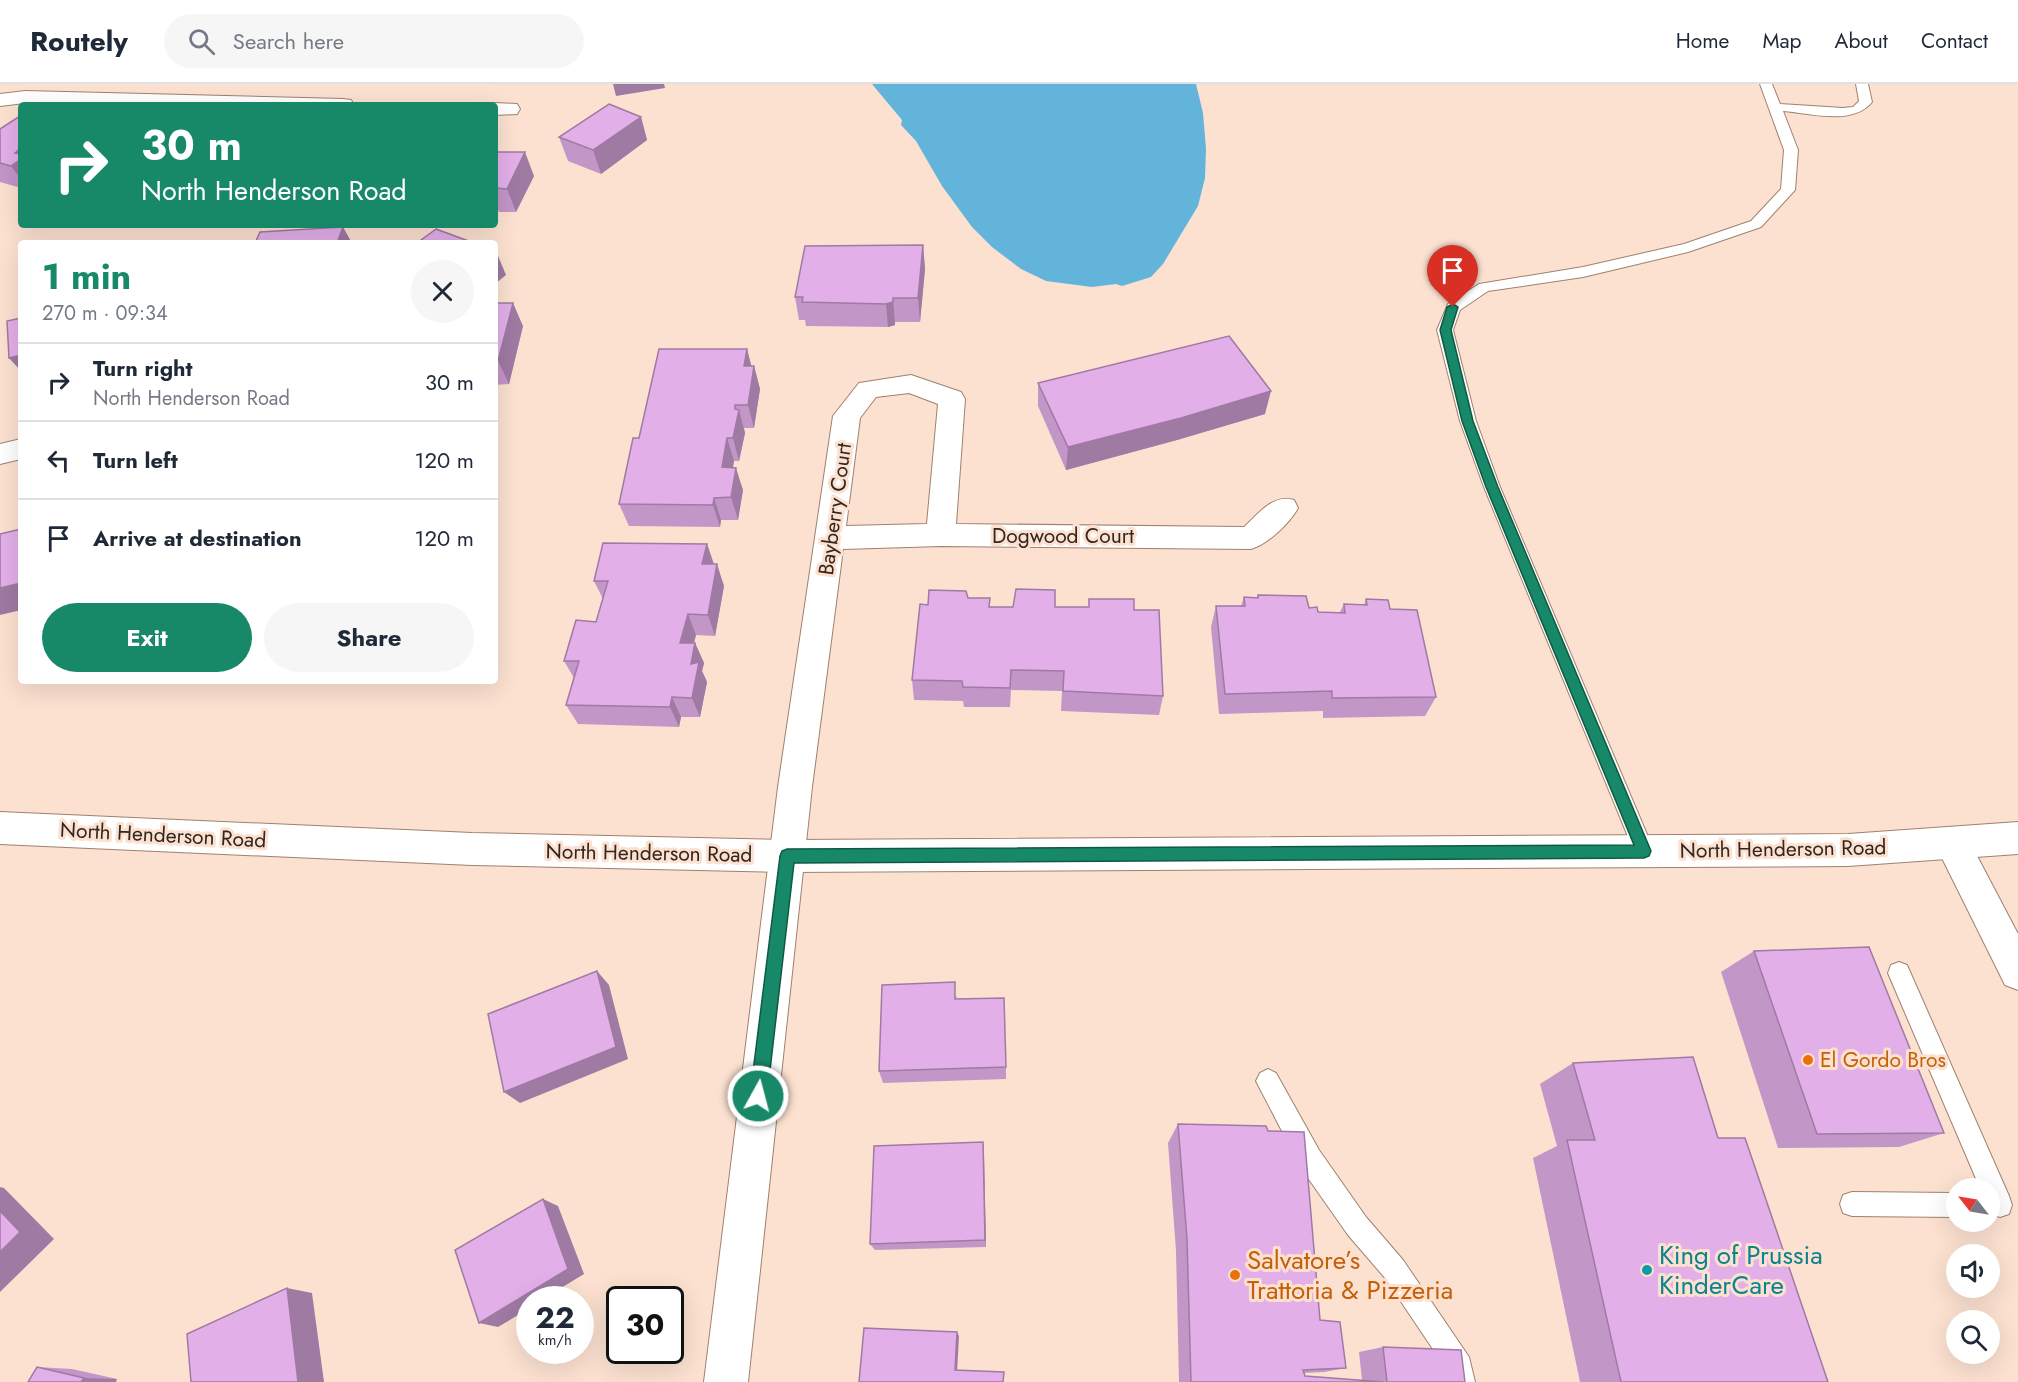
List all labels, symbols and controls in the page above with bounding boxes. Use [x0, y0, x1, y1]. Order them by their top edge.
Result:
search box [164, 14, 584, 68]
text: Routely [30, 21, 128, 62]
icon: search [185, 25, 218, 58]
text: Search here [233, 25, 344, 57]
text: Home [1676, 26, 1729, 56]
text: Map [1762, 26, 1802, 56]
text: About [1835, 26, 1888, 56]
text: Contact [1921, 26, 1988, 56]
text: 30 m [141, 115, 242, 176]
icon: right [42, 126, 120, 204]
text: North Henderson Road [141, 171, 407, 210]
pin [1427, 245, 1478, 307]
text: 1 min [42, 250, 131, 302]
icon: arrive [1436, 254, 1469, 287]
button: close [411, 260, 474, 323]
text: 270 m · 09:34 [42, 299, 168, 328]
text: Turn right [93, 352, 193, 384]
icon: right [42, 366, 75, 399]
text: 30 m [425, 366, 474, 398]
text: North Henderson Road [93, 384, 290, 413]
street label: Bayberry Court [811, 441, 859, 577]
icon: left [42, 444, 75, 477]
text: Turn left [93, 444, 178, 476]
text: 120 m [415, 444, 474, 476]
street label: Dogwood Court [992, 521, 1134, 551]
icon: arrive [42, 522, 75, 555]
text: Arrive at destination [93, 522, 302, 554]
text: 120 m [415, 522, 474, 554]
button: Exit [42, 603, 252, 672]
button: Share [264, 603, 474, 672]
street label: North Henderson Road [59, 815, 267, 855]
street label: North Henderson Road [1679, 832, 1887, 866]
street label: North Henderson Road [545, 836, 753, 870]
place label: El Gordo Bros [1820, 1045, 1946, 1075]
marker: El Gordo Bros [1801, 1053, 1815, 1067]
position arrow [726, 1064, 790, 1128]
north arrow [1946, 1178, 2000, 1232]
map controls [1946, 1178, 2000, 1364]
place label: King of Prussia KinderCare [1659, 1236, 1823, 1304]
place label: Salvatore’s Trattoria & Pizzeria [1247, 1241, 1453, 1309]
button: sound [1946, 1244, 2000, 1298]
marker: King of Prussia KinderCare [1640, 1263, 1654, 1277]
marker: Salvatore’s Trattoria & Pizzeria [1228, 1268, 1242, 1282]
speed limit sign: 30 [606, 1286, 684, 1364]
text: 22 [535, 1296, 575, 1339]
button: search [1946, 1310, 2000, 1364]
text: km/h [538, 1329, 572, 1351]

